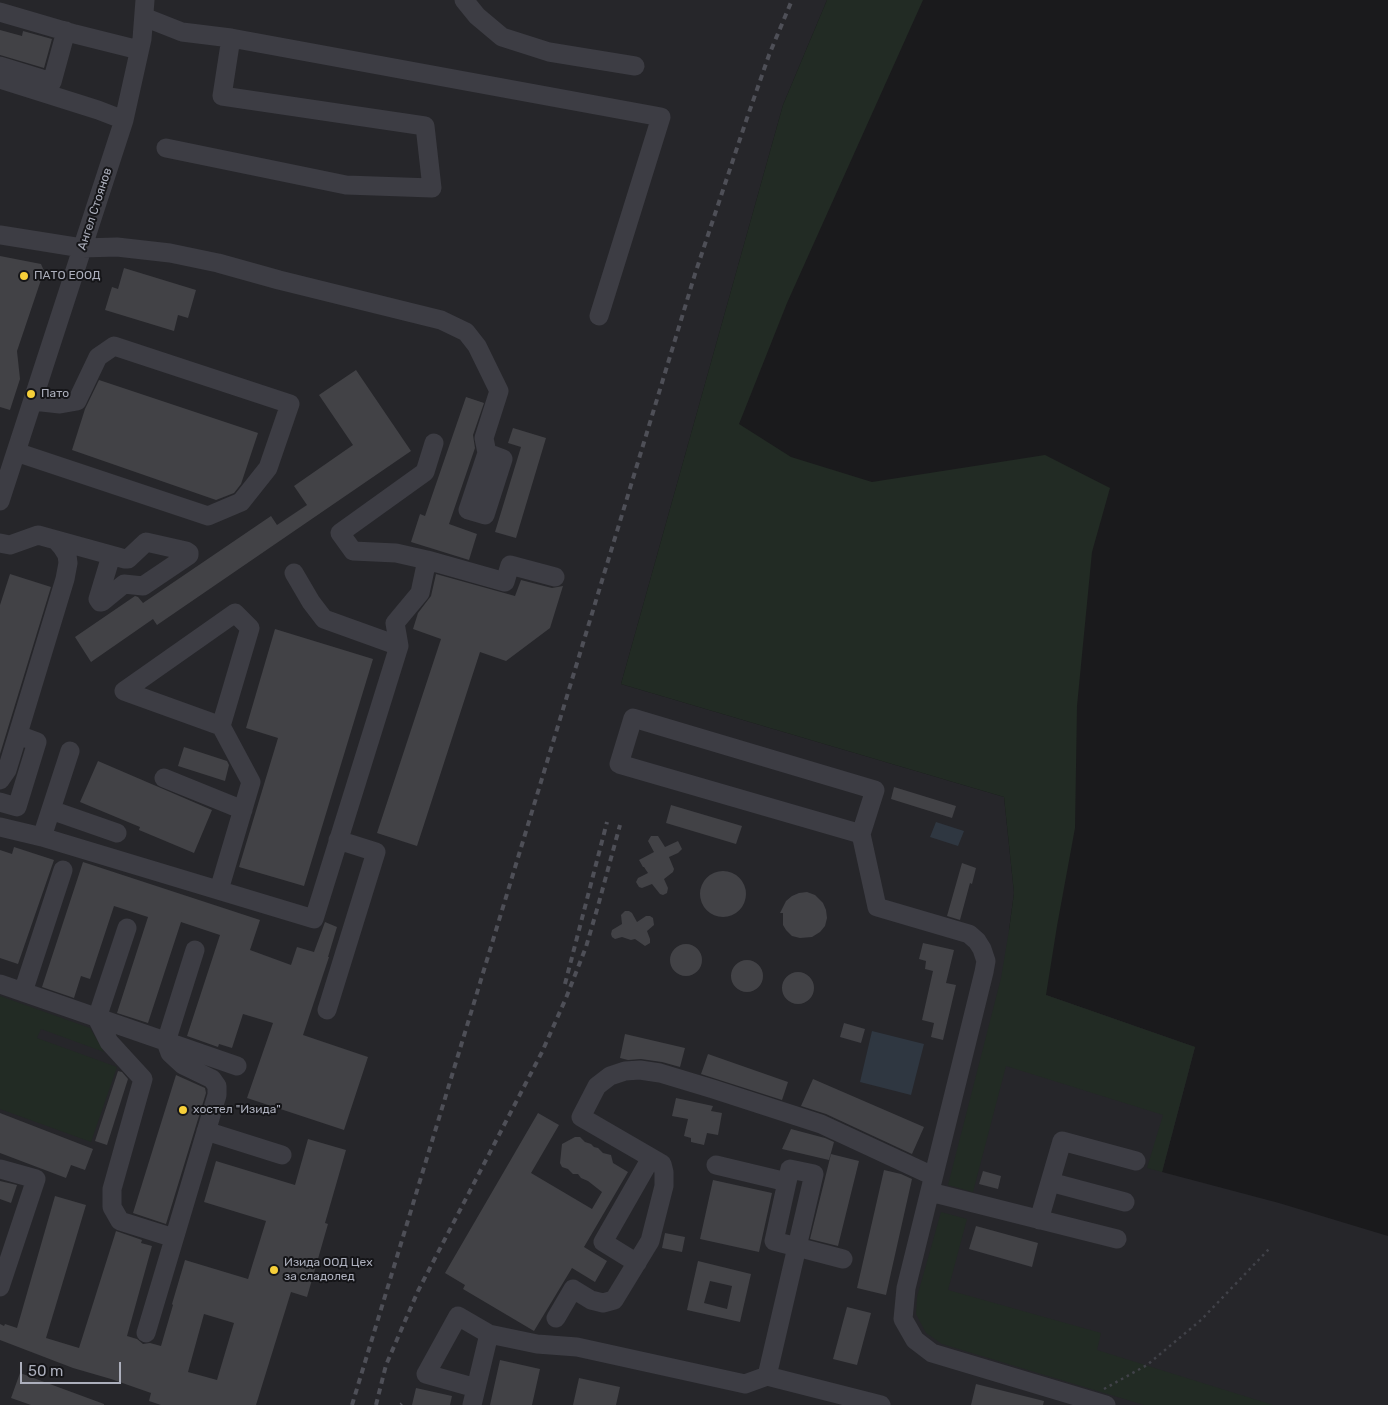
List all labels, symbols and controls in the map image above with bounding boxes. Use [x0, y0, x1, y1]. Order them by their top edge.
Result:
street label: Ангел Стоянов [75, 166, 115, 252]
place label: ПАТО ЕООД [34, 269, 101, 283]
marker: ПАТО ЕООД [18, 270, 30, 282]
place label: Пато [41, 387, 69, 401]
marker: Пато [25, 388, 37, 400]
place label: хостел "Изида" [193, 1103, 281, 1117]
marker: хостел "Изида" [177, 1104, 189, 1116]
place label: Изида ООД Цех за сладолед [284, 1256, 373, 1284]
marker: Изида ООД Цех за сладолед [268, 1264, 280, 1276]
scale bar [22, 1352, 124, 1384]
text: 50 m [28, 1362, 63, 1380]

